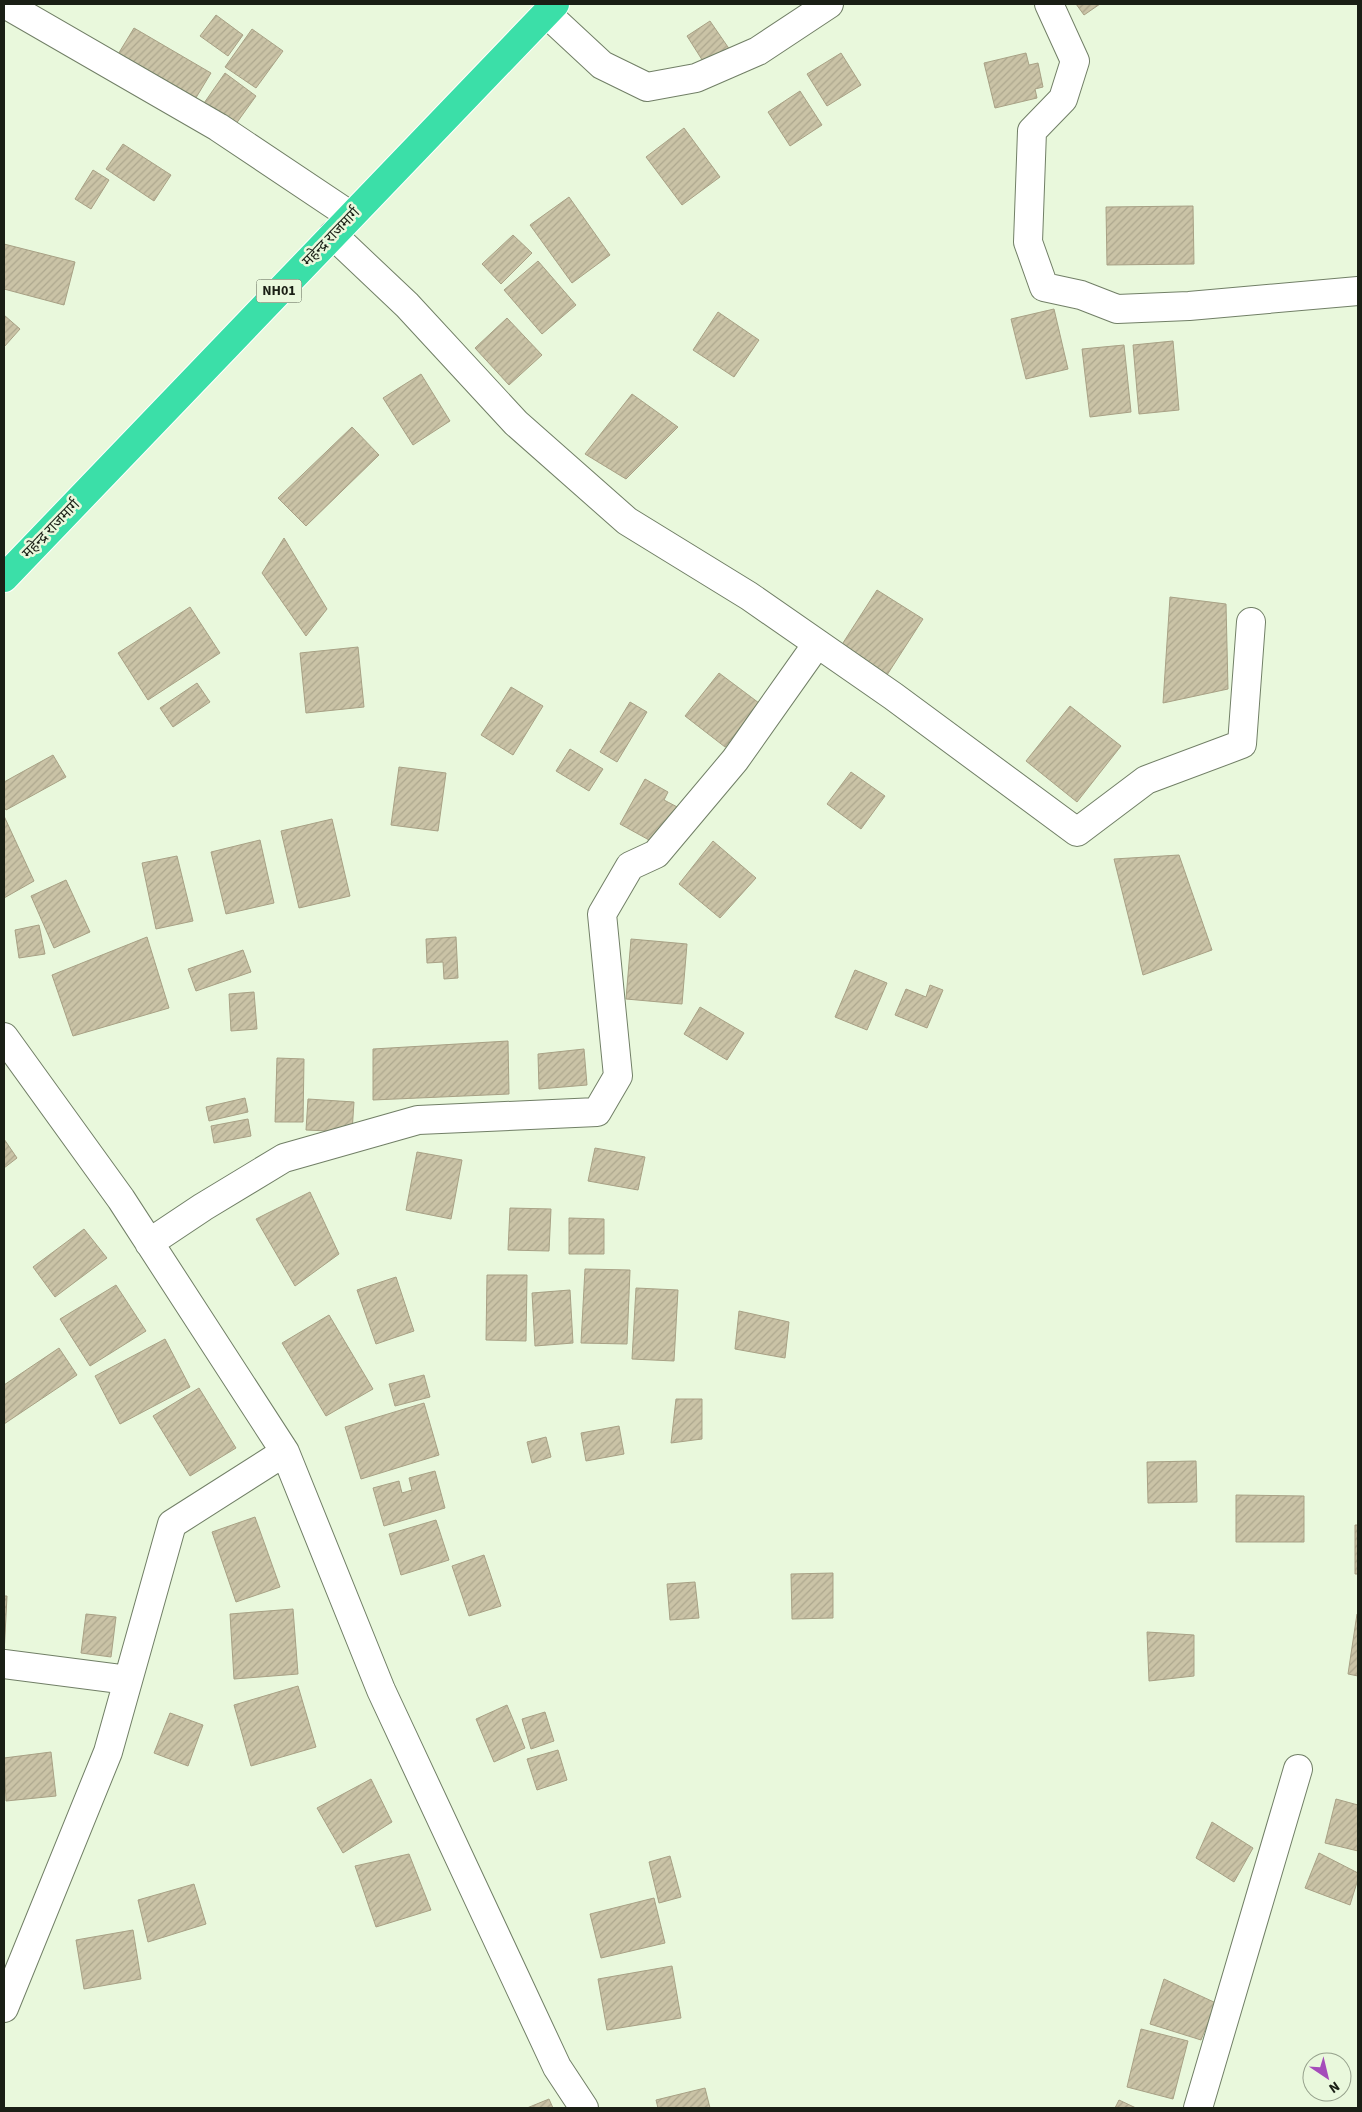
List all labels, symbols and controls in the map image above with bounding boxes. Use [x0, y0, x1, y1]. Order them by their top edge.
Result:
street label: महेन्द्र राजमार्ग [297, 202, 365, 271]
road number: NH01 [256, 280, 302, 302]
street label: महेन्द्र राजमार्ग [17, 494, 85, 563]
north arrow [1302, 2052, 1352, 2102]
text: N [1324, 2076, 1343, 2098]

